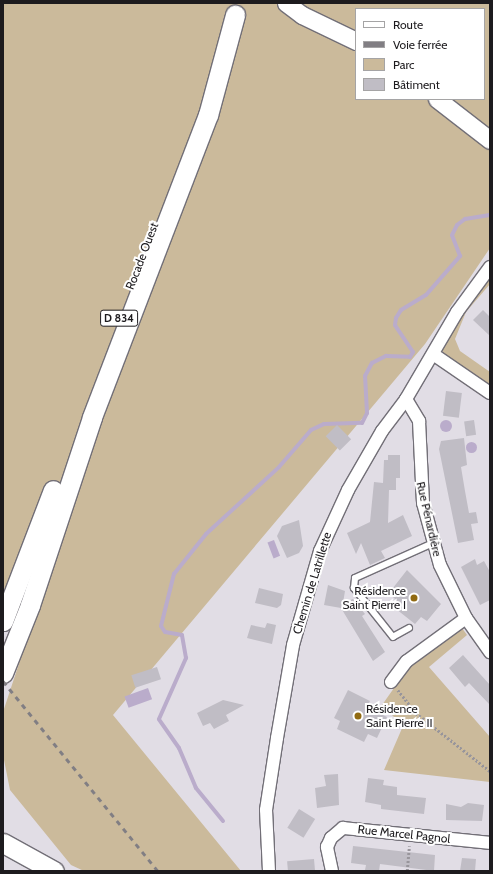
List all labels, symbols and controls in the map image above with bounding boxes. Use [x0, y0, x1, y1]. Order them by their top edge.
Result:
legend [355, 8, 485, 100]
text: Route [393, 17, 423, 32]
text: Voie ferrée [393, 37, 447, 52]
text: Parc [393, 57, 415, 72]
text: Bâtiment [393, 77, 440, 92]
street label: Rocade Ouest [123, 220, 161, 292]
road number: D 834 [100, 309, 138, 327]
street label: Rue Pénardière [413, 480, 445, 558]
street label: Chemin de Latrillette [290, 530, 334, 636]
place label: Résidence Saint Pierre I [343, 584, 406, 612]
marker: Résidence Saint Pierre I [409, 593, 419, 603]
place label: Résidence Saint Pierre II [366, 702, 433, 730]
marker: Résidence Saint Pierre II [353, 711, 363, 721]
street label: Rue Marcel Pagnol [357, 822, 451, 846]

